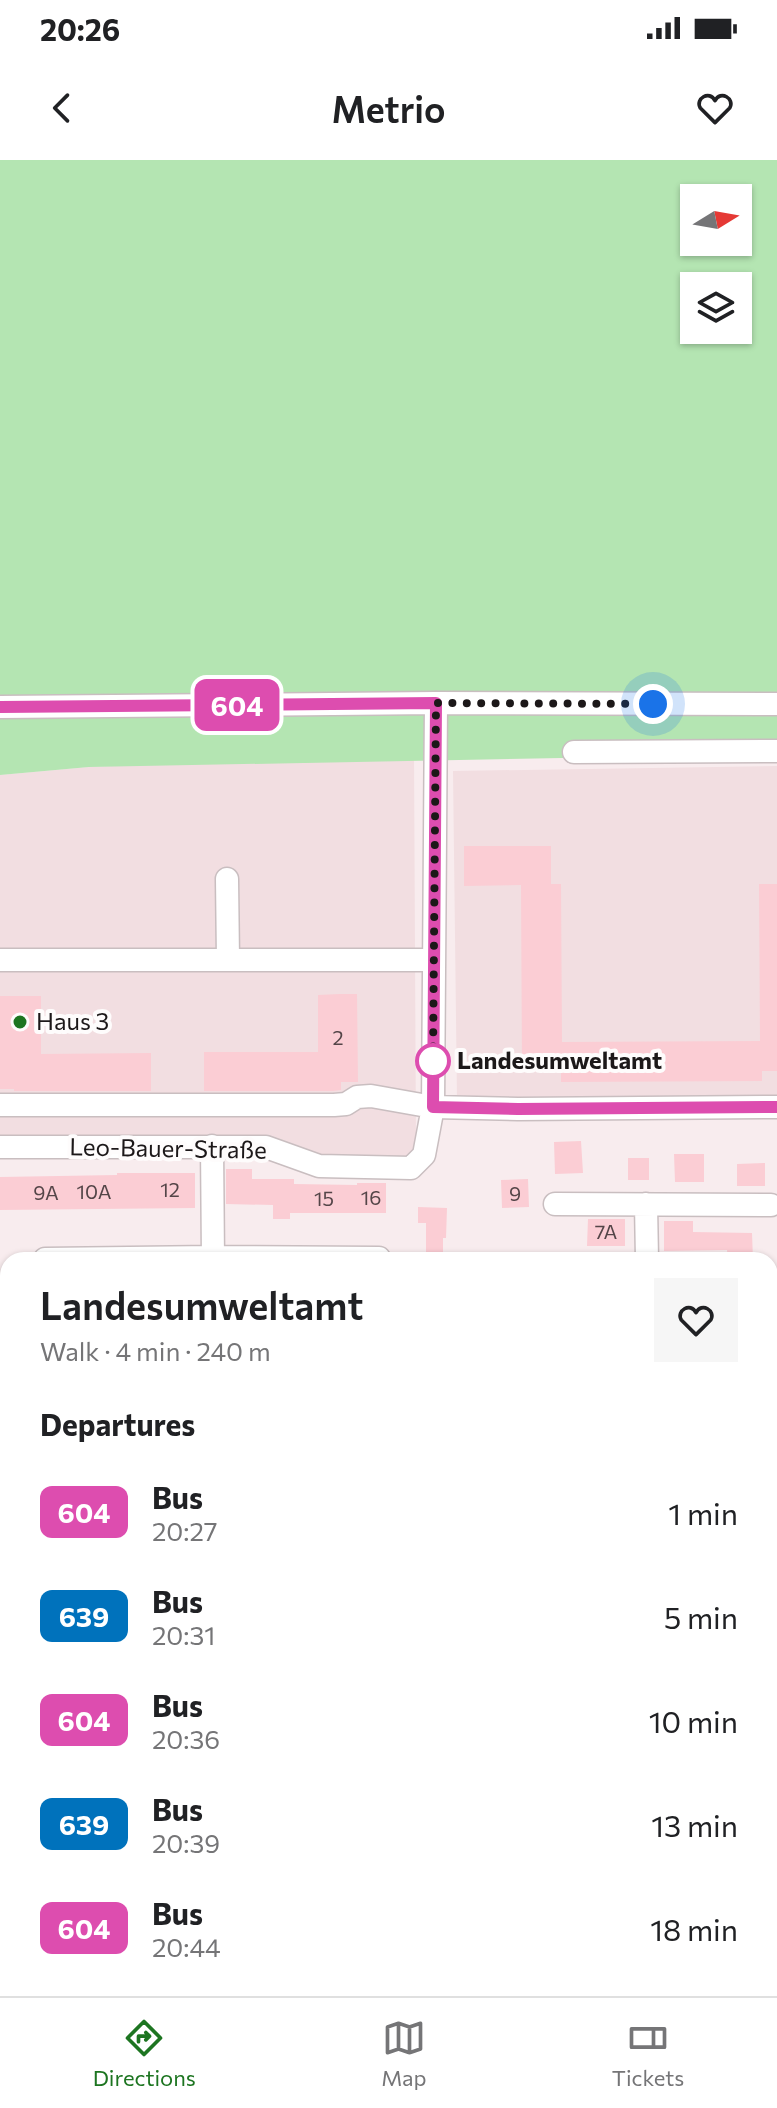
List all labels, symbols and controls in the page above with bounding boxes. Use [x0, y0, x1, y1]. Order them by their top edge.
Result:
text: 20:26 [40, 10, 120, 47]
icon: back [40, 86, 84, 130]
text: Metrio [331, 86, 446, 130]
icon: heart [693, 86, 737, 130]
north arrow [680, 184, 752, 256]
map controls [680, 184, 752, 344]
button: layers [680, 272, 752, 344]
line badge: 604 [191, 679, 283, 731]
your location [633, 684, 673, 724]
text: 604 [210, 688, 264, 722]
place label: Haus 3 [36, 1006, 109, 1035]
marker: Haus 3 [11, 1013, 29, 1031]
house number: 2 [332, 1025, 344, 1049]
marker: Landesumweltamt [416, 1044, 450, 1078]
place label: Landesumweltamt [457, 1045, 662, 1074]
street label: Leo-Bauer-Straße [69, 1131, 267, 1164]
house number: 12 [160, 1177, 180, 1201]
house number: 10A [77, 1179, 112, 1203]
house number: 9A [33, 1180, 59, 1204]
house number: 9 [509, 1181, 521, 1205]
house number: 16 [361, 1185, 381, 1209]
house number: 15 [314, 1186, 334, 1210]
house number: 7A [595, 1219, 618, 1243]
button: heart [654, 1278, 738, 1362]
text: Landesumweltamt [40, 1281, 363, 1328]
text: Walk · 4 min · 240 m [40, 1335, 271, 1366]
text: Departures [40, 1405, 195, 1442]
text: Bus [152, 1478, 203, 1515]
text: 1 min [668, 1494, 738, 1531]
text: 604 [57, 1495, 111, 1529]
text: 20:27 [152, 1515, 218, 1546]
text: Bus [152, 1582, 203, 1619]
text: 5 min [664, 1598, 738, 1635]
text: 639 [59, 1599, 109, 1633]
text: 20:31 [152, 1619, 215, 1650]
text: Bus [152, 1686, 203, 1723]
text: 10 min [649, 1702, 738, 1739]
text: 604 [57, 1703, 111, 1737]
text: 20:36 [152, 1723, 220, 1754]
text: Bus [152, 1790, 203, 1827]
text: 13 min [651, 1806, 738, 1843]
text: 639 [59, 1807, 109, 1841]
text: 20:39 [152, 1827, 220, 1858]
text: Bus [152, 1894, 203, 1931]
text: 18 min [650, 1910, 738, 1947]
text: 604 [57, 1911, 111, 1945]
text: 20:44 [152, 1931, 221, 1962]
tab: Directions [93, 2016, 196, 2091]
tab: Map [381, 2016, 427, 2091]
tab: Tickets [612, 2016, 684, 2091]

